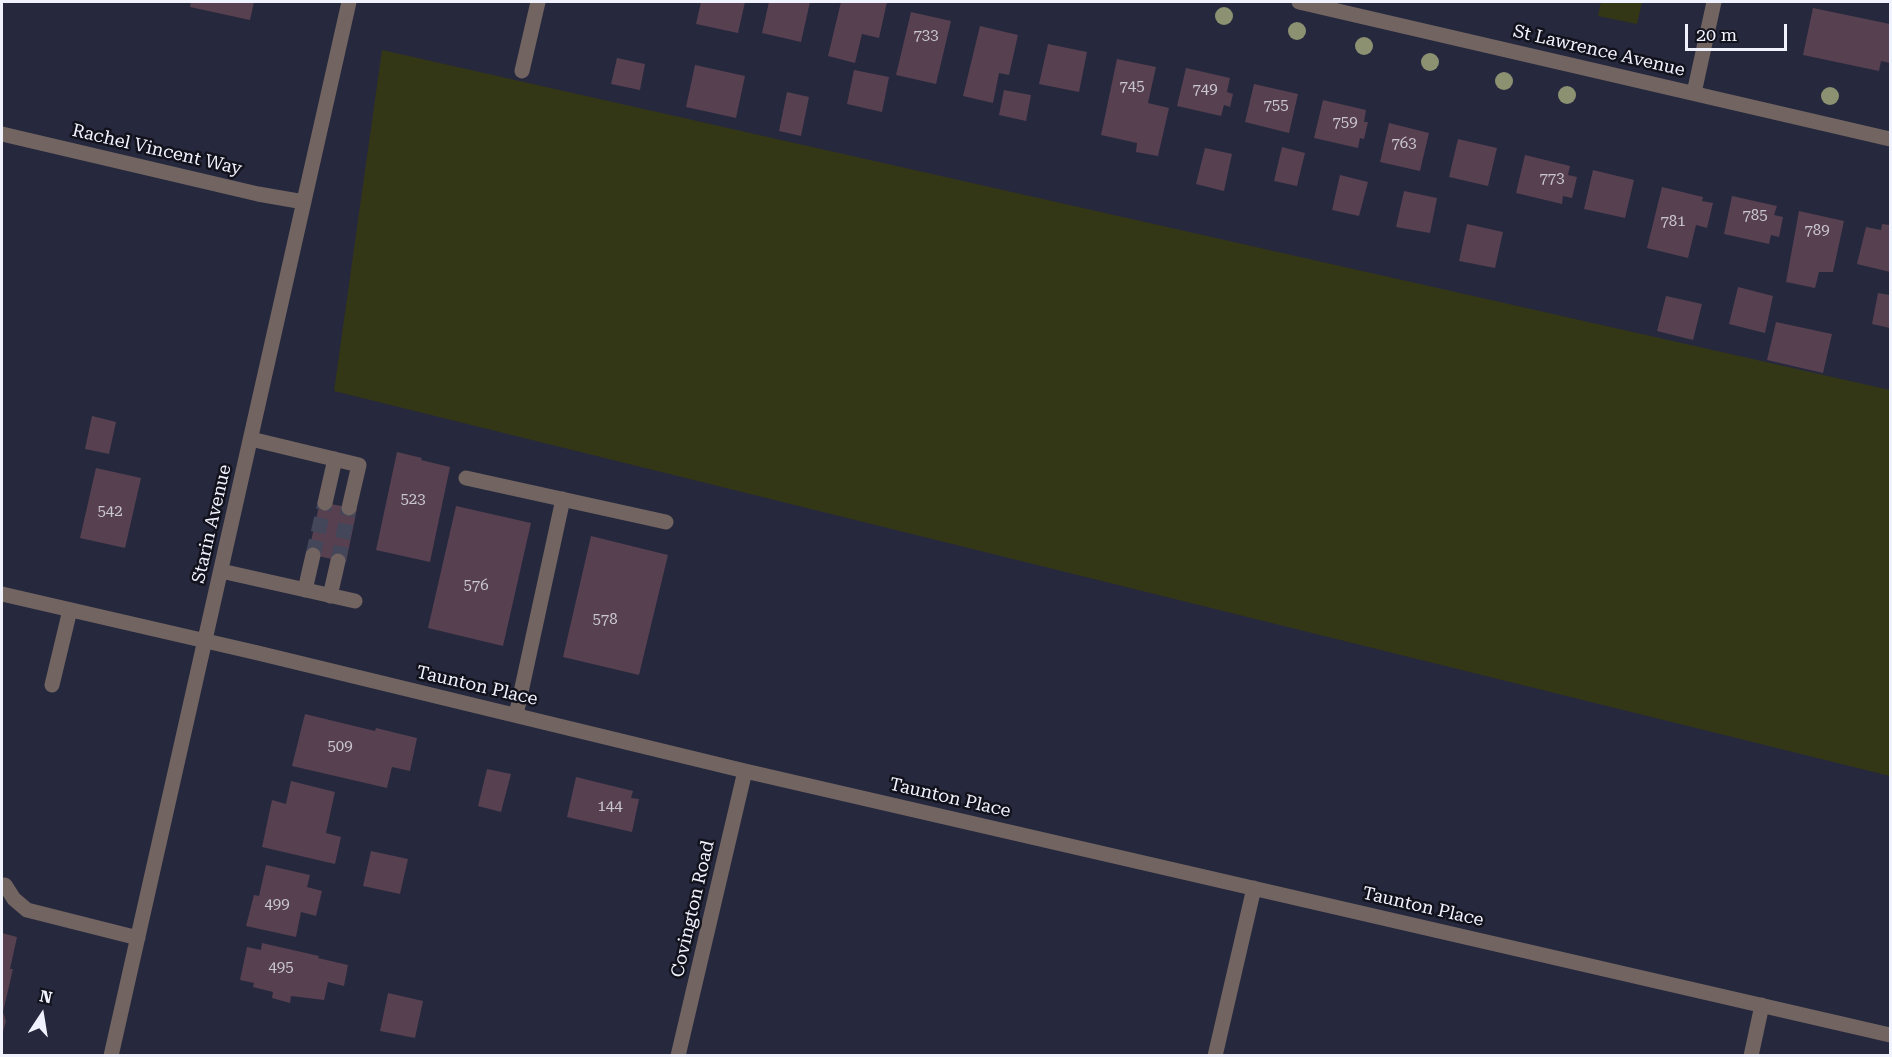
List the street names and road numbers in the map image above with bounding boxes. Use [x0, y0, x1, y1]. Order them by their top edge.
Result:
street label: St Lawrence Avenue [1511, 21, 1687, 81]
street label: Rachel Vincent Way [70, 120, 244, 180]
street label: Starin Avenue [188, 462, 236, 586]
street label: Taunton Place [414, 662, 540, 710]
street label: Taunton Place [887, 774, 1013, 822]
street label: Covington Road [667, 838, 719, 980]
street label: Taunton Place [1360, 883, 1486, 931]

